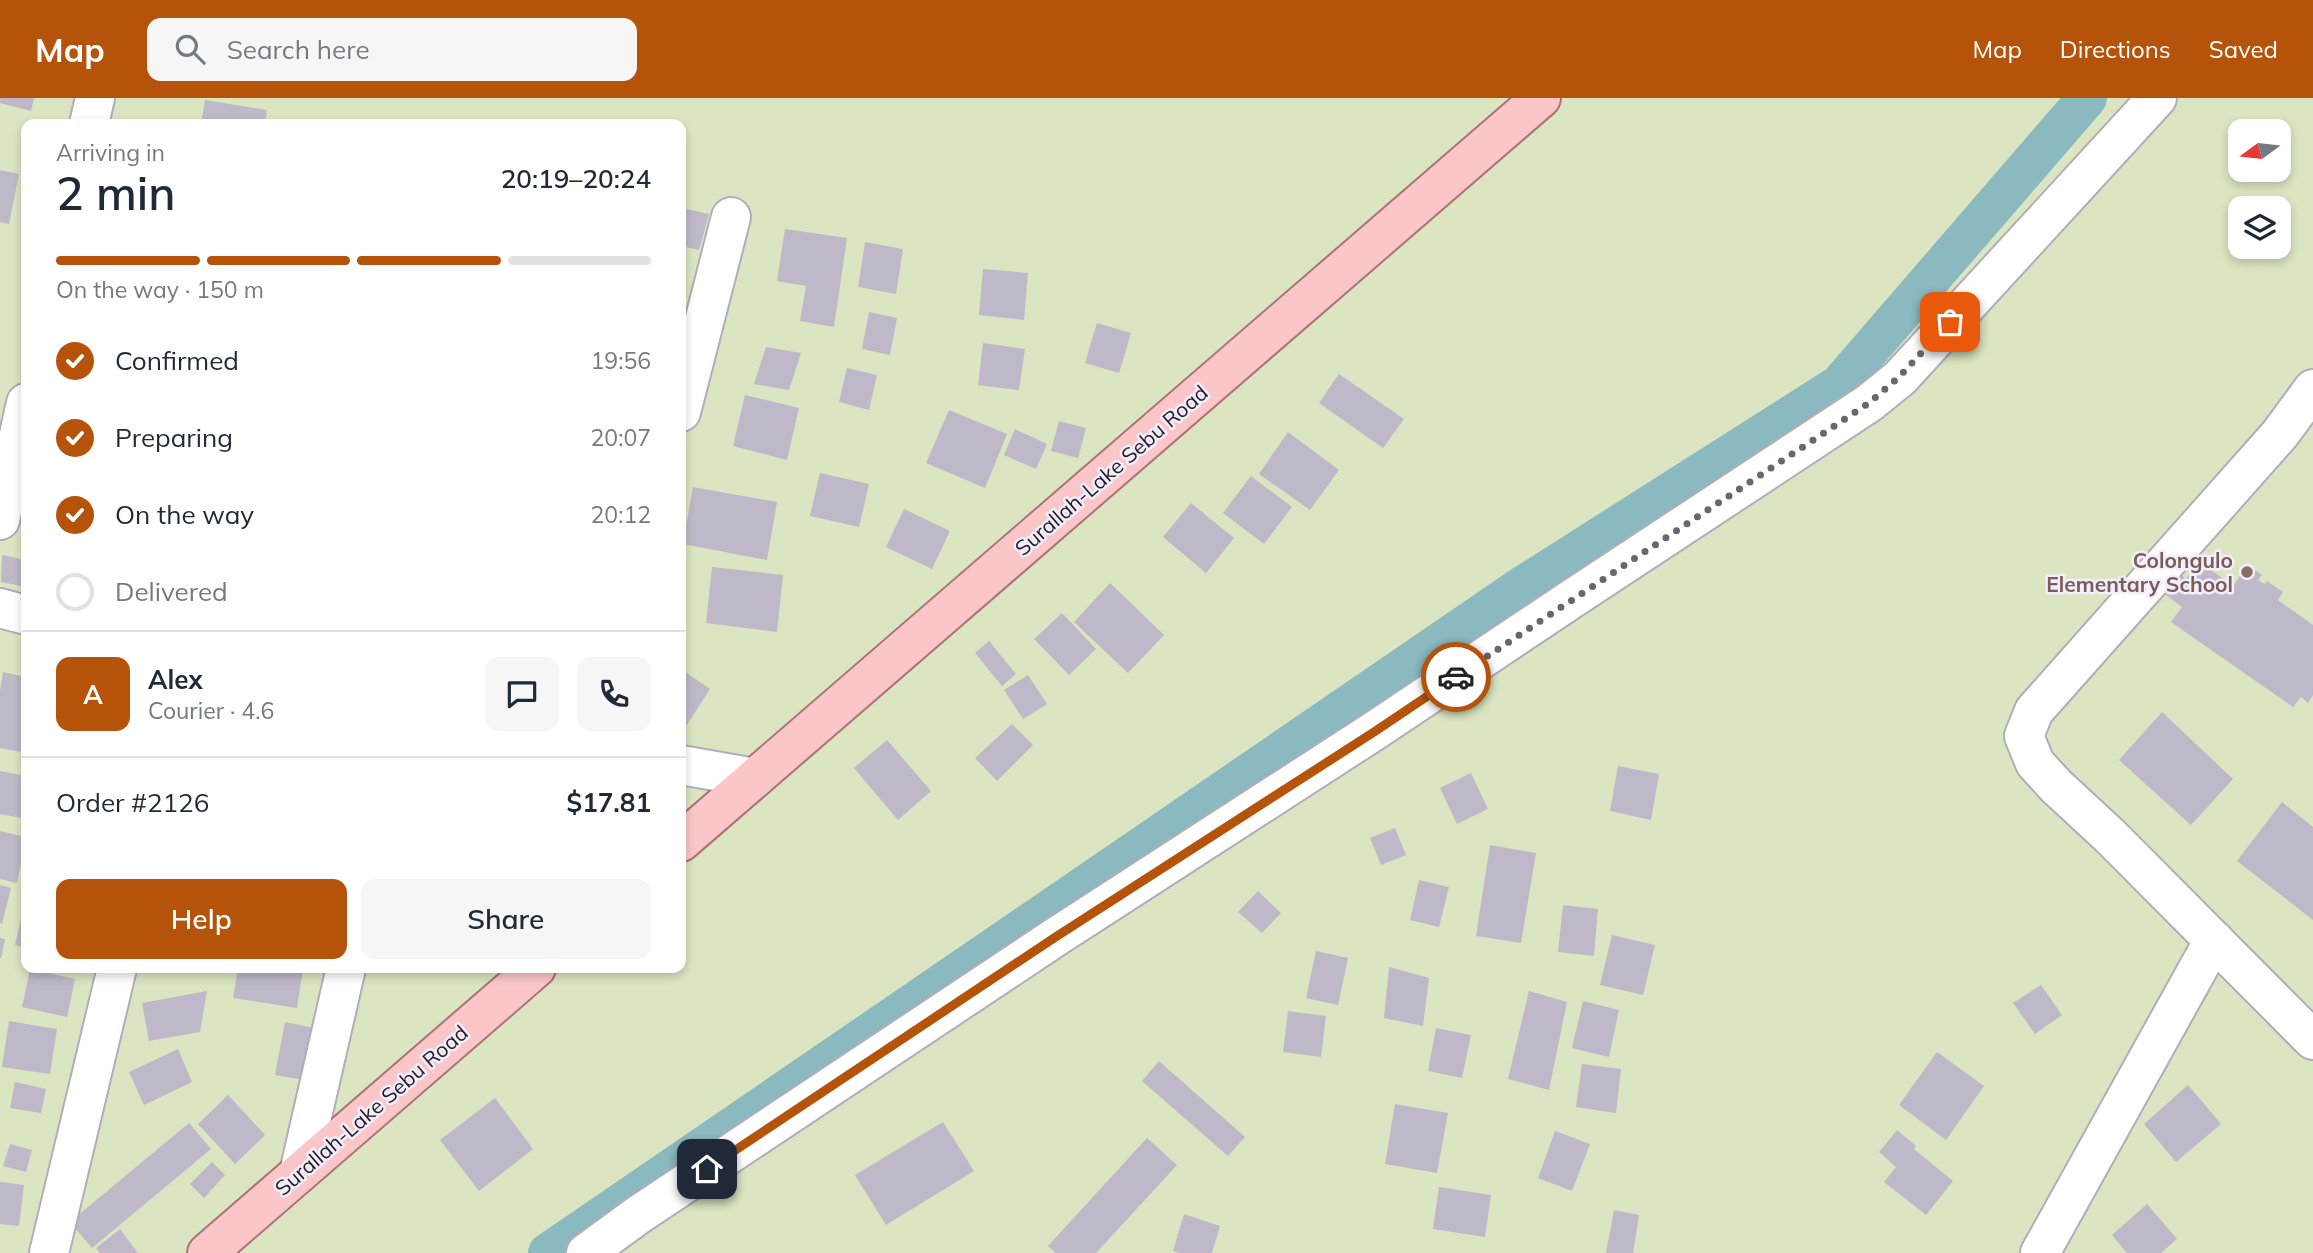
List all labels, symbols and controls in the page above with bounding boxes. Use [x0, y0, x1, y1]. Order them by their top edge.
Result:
search box [147, 18, 637, 81]
text: Map [35, 29, 105, 70]
icon: search [171, 30, 209, 68]
text: Search here [227, 33, 370, 66]
text: Map [1972, 34, 2022, 64]
text: Directions [2060, 34, 2171, 64]
text: Saved [2209, 34, 2278, 64]
north arrow [2228, 119, 2291, 182]
map controls [2228, 119, 2291, 259]
text: Arriving in [56, 138, 165, 167]
text: 20:19–20:24 [501, 162, 651, 195]
text: 2 min [56, 164, 175, 222]
button: layers [2228, 196, 2291, 259]
text: On the way · 150 m [56, 275, 264, 304]
pin [1920, 292, 1980, 352]
icon: bag [1931, 303, 1969, 341]
icon: check [56, 342, 94, 380]
text: Confirmed [115, 344, 239, 377]
text: 19:56 [591, 346, 651, 375]
street label: Surallah-Lake Sebu Road [1009, 379, 1213, 561]
icon: check [56, 419, 94, 457]
text: Preparing [115, 421, 233, 454]
text: 20:07 [591, 423, 651, 452]
icon: check [56, 496, 94, 534]
text: On the way [115, 498, 254, 531]
text: 20:12 [591, 500, 651, 529]
place label: Colongulo Elementary School [2046, 547, 2233, 597]
marker: Colongulo Elementary School [2239, 564, 2255, 580]
text: Delivered [115, 575, 228, 608]
courier [1421, 642, 1491, 712]
button: chat [485, 657, 559, 731]
button: phone [577, 657, 651, 731]
icon: car [1437, 658, 1475, 696]
text: Alex [148, 663, 203, 696]
text: A [83, 678, 103, 711]
text: Courier · 4.6 [148, 696, 274, 725]
text: Order #2126 [56, 786, 209, 819]
text: $17.81 [567, 786, 651, 819]
button: Help [56, 879, 347, 959]
button: Share [361, 879, 651, 959]
street label: Surallah-Lake Sebu Road [269, 1019, 473, 1201]
pin [677, 1139, 737, 1199]
icon: home [688, 1150, 726, 1188]

